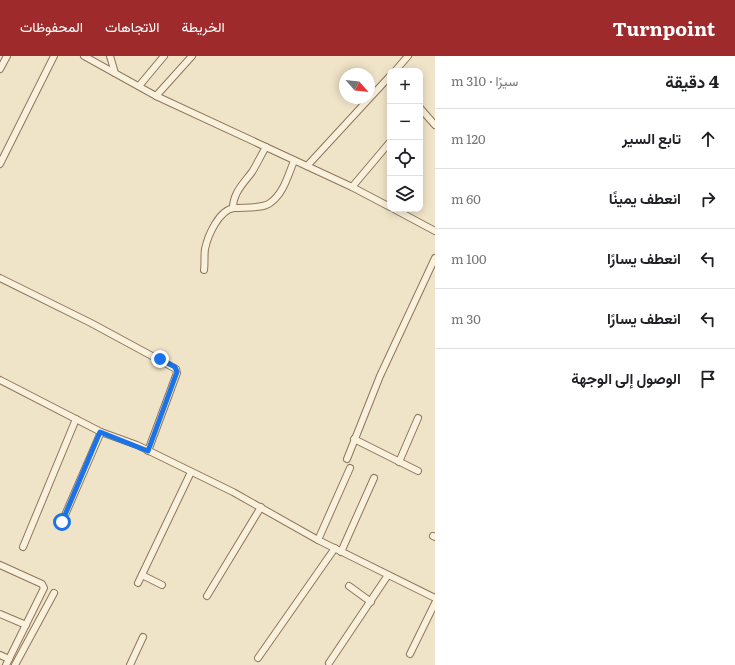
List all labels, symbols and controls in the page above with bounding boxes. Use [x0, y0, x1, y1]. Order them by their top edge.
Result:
text: Turnpoint [612, 14, 715, 42]
text: المحفوظات [20, 16, 83, 36]
text: الاتجاهات [105, 16, 159, 36]
text: الخريطة [181, 16, 225, 36]
north arrow [339, 68, 375, 104]
map controls [387, 68, 423, 212]
button: + [387, 68, 423, 104]
text: 4 دقيقة [665, 68, 719, 93]
text: سيرًا · 310 m [451, 71, 518, 90]
button: − [387, 104, 423, 140]
text: تابع السير [622, 126, 681, 149]
icon: ahead [697, 128, 719, 150]
text: 120 m [451, 129, 486, 148]
button: locate [387, 140, 423, 176]
button: layers [387, 176, 423, 212]
text: انعطف يمينًا [609, 186, 681, 209]
icon: right [697, 188, 719, 210]
text: 60 m [451, 189, 481, 208]
text: انعطف يسارًا [607, 246, 681, 269]
icon: left [697, 248, 719, 270]
text: 100 m [451, 249, 487, 268]
text: انعطف يسارًا [607, 306, 681, 329]
icon: left [697, 308, 719, 330]
text: 30 m [451, 309, 481, 328]
route end [151, 350, 169, 368]
text: الوصول إلى الوجهة [571, 366, 681, 389]
icon: arrive [697, 368, 719, 390]
route start [53, 513, 71, 531]

